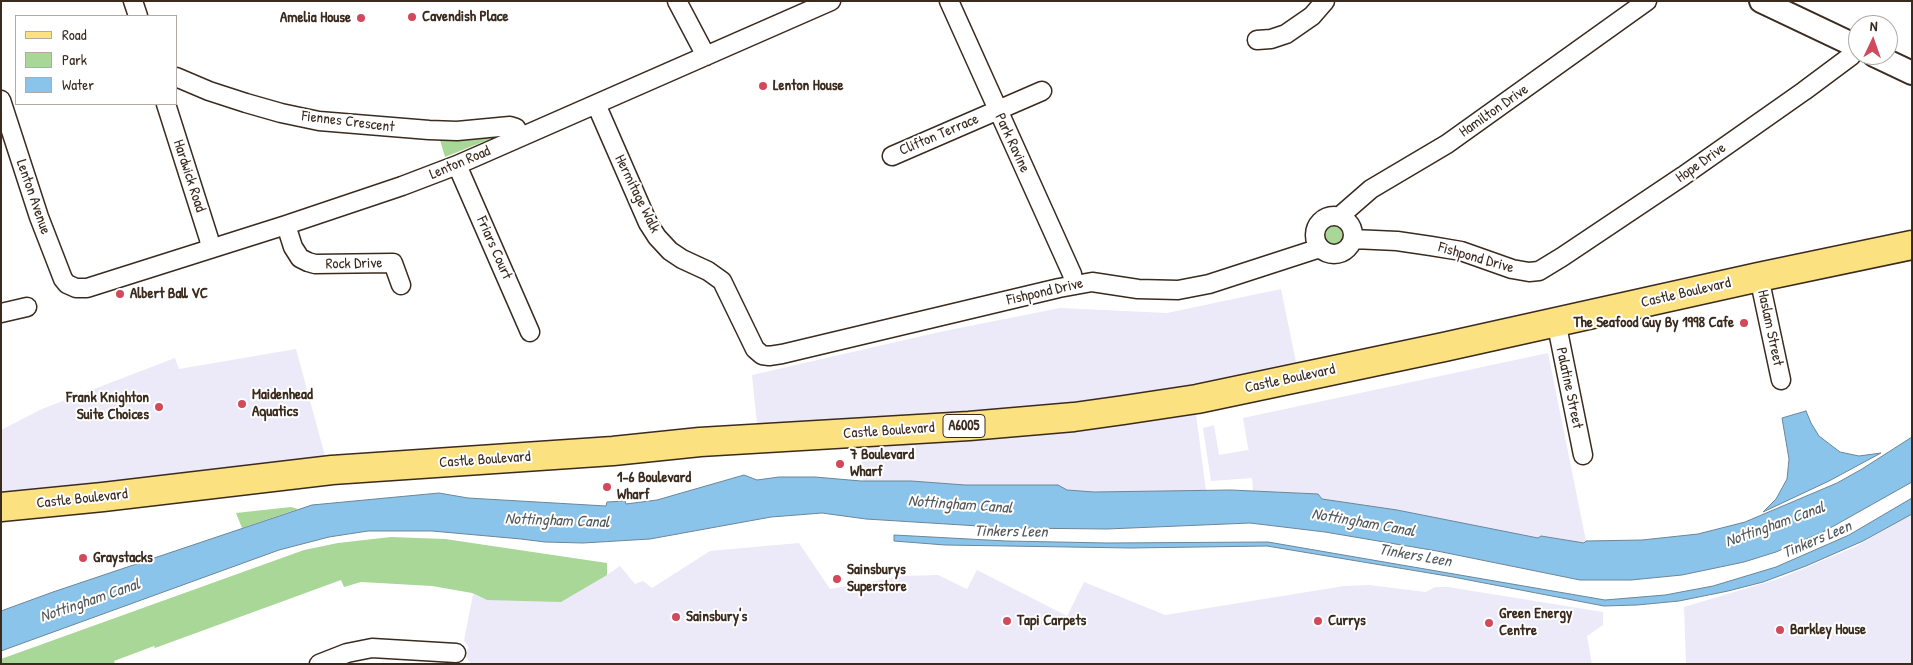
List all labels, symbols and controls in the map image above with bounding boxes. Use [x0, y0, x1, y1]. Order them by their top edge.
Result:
place label: Cavendish Place [422, 8, 508, 26]
place label: Amelia House [280, 9, 351, 27]
marker: Cavendish Place [406, 11, 418, 23]
marker: Amelia House [355, 12, 367, 24]
legend [15, 15, 178, 105]
north arrow [1848, 15, 1898, 65]
text: N [1870, 16, 1878, 35]
text: Road [62, 24, 87, 45]
text: Park [62, 49, 87, 70]
text: Water [62, 74, 94, 95]
place label: Lenton House [773, 77, 844, 95]
marker: Lenton House [757, 80, 769, 92]
street label: Hamilton Drive [1456, 81, 1532, 141]
street label: Fiennes Crescent [301, 107, 395, 137]
street label: Clifton Terrace [897, 110, 981, 160]
street label: Park Ravine [990, 110, 1034, 176]
street label: Hardwick Road [169, 138, 209, 214]
street label: Hope Drive [1672, 139, 1730, 187]
street label: Lenton Road [427, 142, 493, 184]
street label: Hermitage Walk [610, 152, 664, 236]
street label: Lenton Avenue [12, 157, 54, 237]
street label: Friars Court [472, 214, 516, 282]
street label: Fishpond Drive [1436, 239, 1516, 277]
street label: Rock Drive [326, 255, 382, 273]
street label: Fishpond Drive [1005, 274, 1085, 310]
street label: Castle Boulevard [1639, 274, 1733, 312]
place label: Albert Ball VC [130, 285, 208, 303]
marker: Albert Ball VC [114, 288, 126, 300]
street label: Haslam Street [1753, 288, 1787, 368]
place label: The Seafood Guy By 1998 Cafe [1574, 314, 1734, 332]
marker: The Seafood Guy By 1998 Cafe [1738, 317, 1750, 329]
street label: Palatine Street [1552, 346, 1586, 430]
street label: Castle Boulevard [1243, 361, 1337, 397]
place label: Maidenhead Aquatics [252, 386, 313, 421]
place label: Frank Knighton Suite Choices [66, 389, 149, 424]
marker: Maidenhead Aquatics [236, 398, 248, 410]
marker: Frank Knighton Suite Choices [153, 401, 165, 413]
road number: A6005 [943, 414, 985, 438]
street label: Castle Boulevard [843, 419, 935, 443]
place label: 7 Boulevard Wharf [850, 446, 914, 481]
street label: Castle Boulevard [439, 448, 531, 472]
marker: 7 Boulevard Wharf [834, 458, 846, 470]
place label: 1-6 Boulevard Wharf [617, 469, 691, 504]
marker: 1-6 Boulevard Wharf [601, 481, 613, 493]
street label: Castle Boulevard [36, 485, 128, 513]
water label: Nottingham Canal [907, 492, 1013, 518]
water label: Nottingham Canal [1723, 498, 1827, 552]
water label: Nottingham Canal [1310, 504, 1416, 542]
water label: Nottingham Canal [505, 510, 609, 532]
water label: Tinkers Leen [1780, 517, 1854, 563]
water label: Tinkers Leen [974, 522, 1048, 542]
water label: Tinkers Leen [1377, 540, 1453, 572]
place label: Graystacks [93, 549, 153, 567]
marker: Graystacks [77, 552, 89, 564]
place label: Sainsburys Superstore [847, 561, 907, 596]
marker: Sainsburys Superstore [831, 573, 843, 585]
water label: Nottingham Canal [38, 575, 142, 627]
place label: Green Energy Centre [1499, 605, 1572, 640]
place label: Sainsbury's [686, 608, 747, 626]
marker: Sainsbury's [670, 611, 682, 623]
place label: Tapi Carpets [1017, 612, 1086, 630]
place label: Currys [1328, 612, 1366, 630]
marker: Tapi Carpets [1001, 615, 1013, 627]
marker: Currys [1312, 615, 1324, 627]
marker: Green Energy Centre [1483, 617, 1495, 629]
place label: Barkley House [1790, 621, 1866, 639]
marker: Barkley House [1774, 624, 1786, 636]

